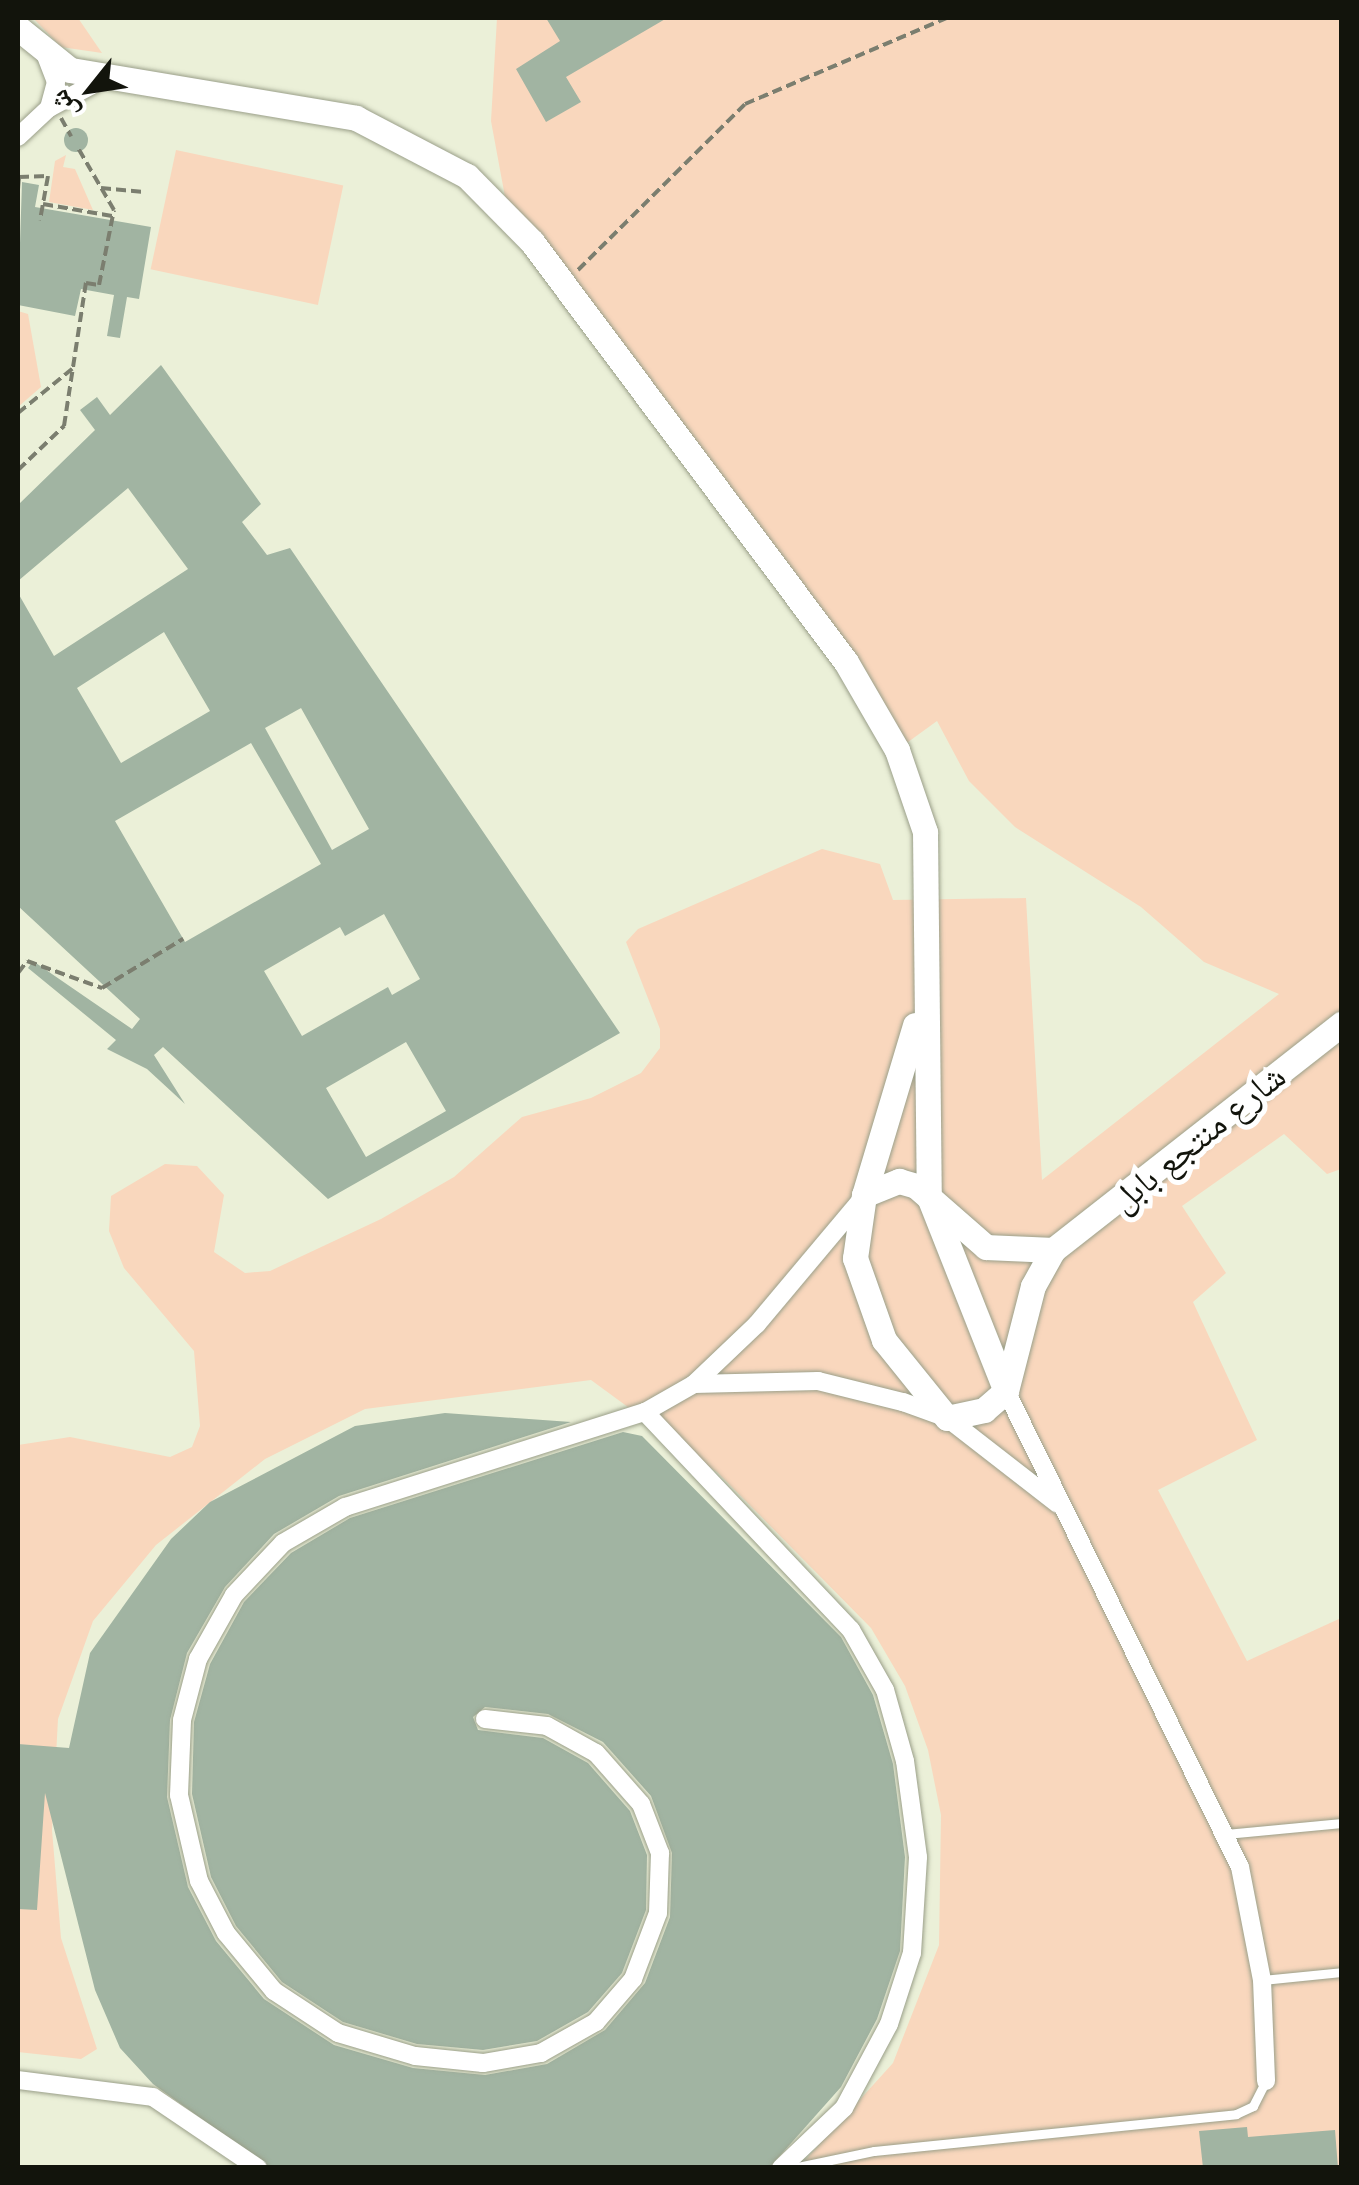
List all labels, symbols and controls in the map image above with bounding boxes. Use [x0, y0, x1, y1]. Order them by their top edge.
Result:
north arrow [40, 40, 140, 140]
text: ش [42, 84, 85, 126]
street label: شارع منتجع بابل [1102, 1055, 1294, 1221]

